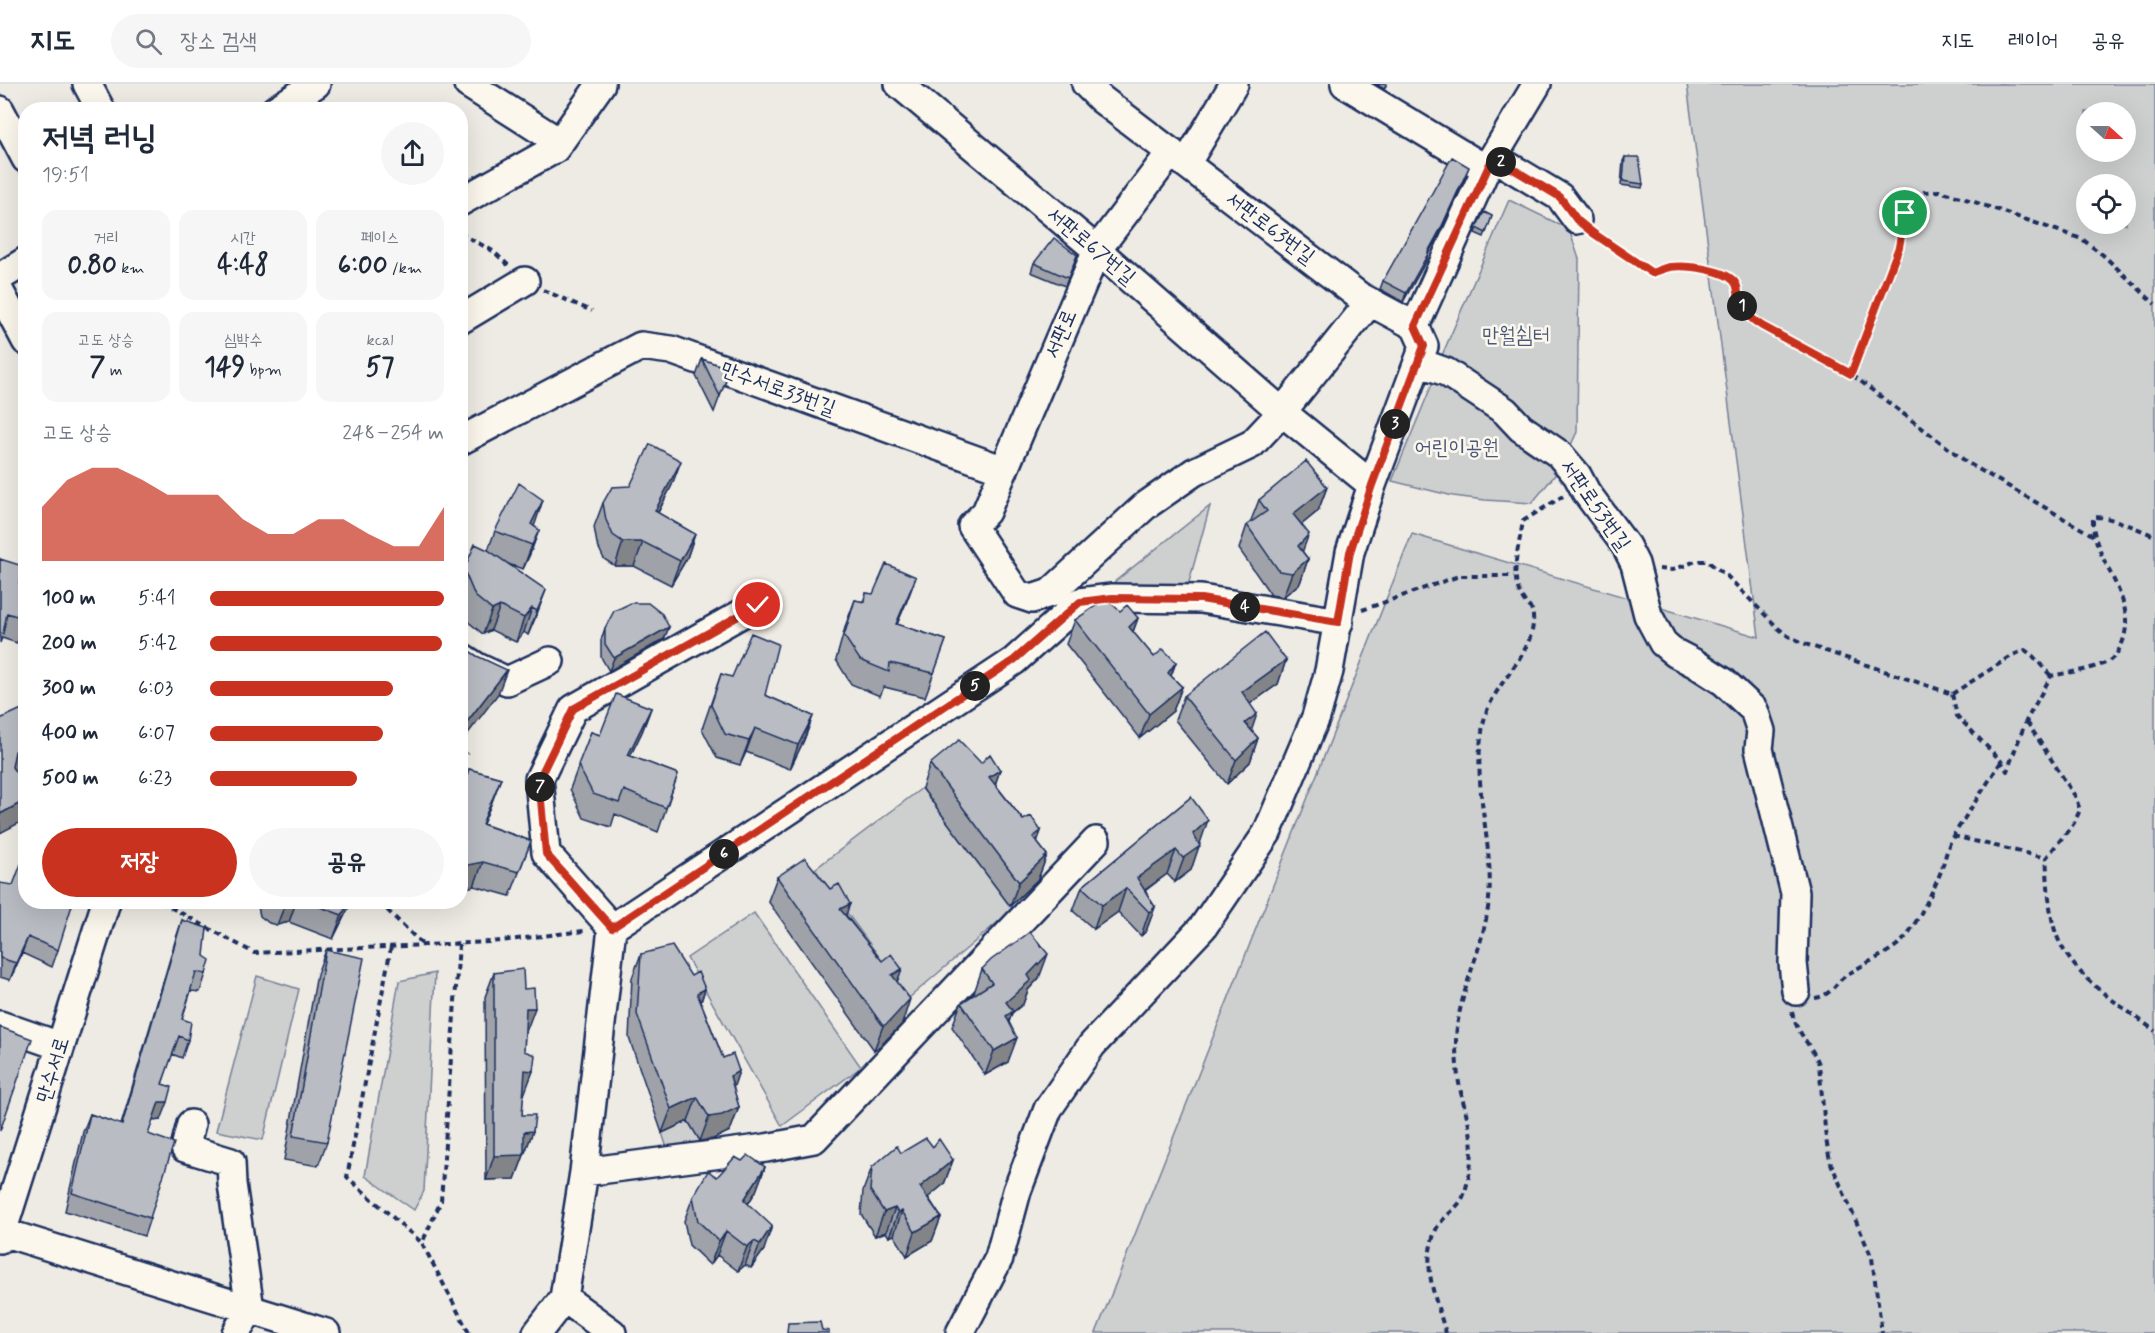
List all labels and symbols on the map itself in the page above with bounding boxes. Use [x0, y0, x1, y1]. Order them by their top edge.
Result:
north arrow [2076, 102, 2136, 162]
pin: 2 [1486, 147, 1516, 177]
street label: 서판로63번길 [1220, 185, 1320, 271]
pin [1879, 187, 1930, 238]
street label: 서판로67번길 [1041, 201, 1141, 291]
pin: 1 [1727, 291, 1757, 321]
street label: 서판로 [1038, 305, 1084, 363]
park label: 만월쉼터 [1482, 322, 1550, 350]
street label: 만수서로33번길 [717, 355, 839, 423]
pin: 3 [1380, 409, 1410, 439]
park label: 어린이공원 [1415, 434, 1499, 462]
street label: 서판로53번길 [1553, 454, 1637, 556]
pin [732, 579, 783, 630]
pin: 4 [1230, 592, 1260, 622]
pin: 5 [960, 671, 990, 701]
pin: 7 [525, 772, 555, 802]
pin: 6 [709, 839, 739, 869]
street label: 만수서로 [30, 1034, 76, 1106]

